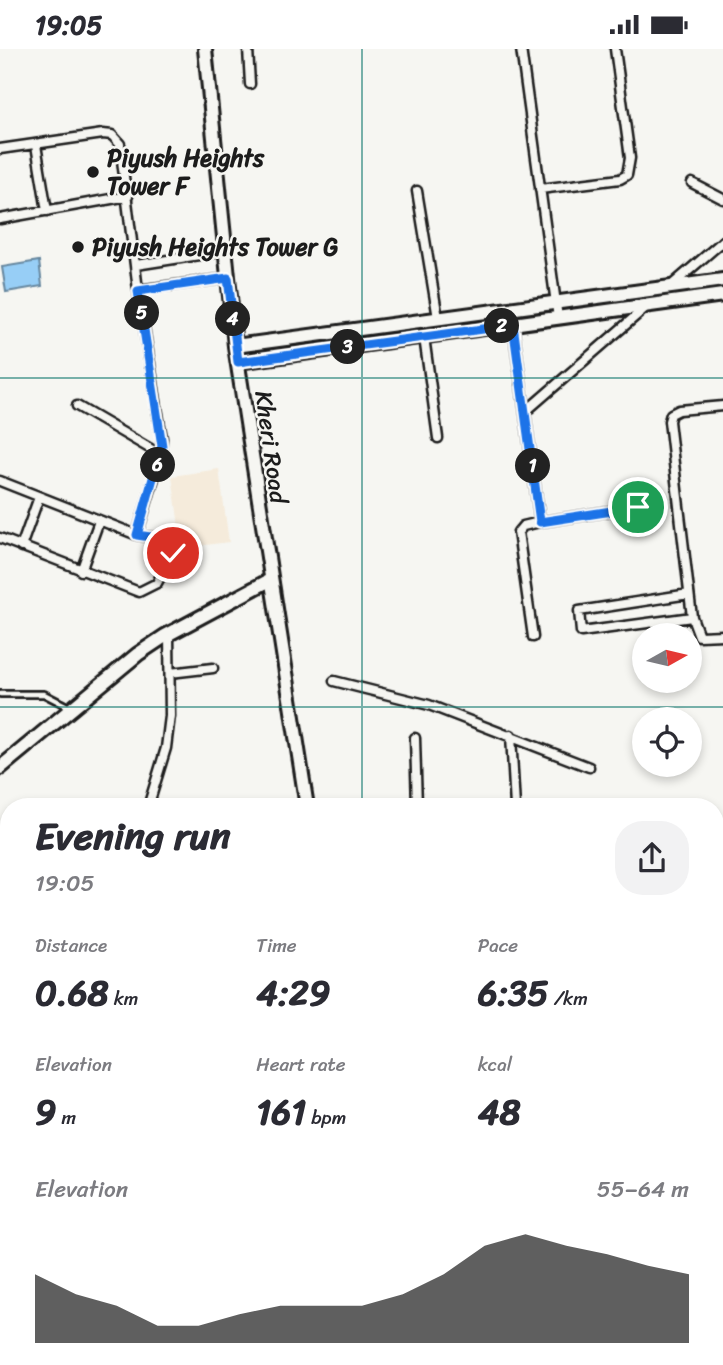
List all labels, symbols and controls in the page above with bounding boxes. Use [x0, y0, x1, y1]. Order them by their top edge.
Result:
text: 19:05 [35, 2, 102, 48]
place label: Piyush Heights Tower F [107, 137, 265, 207]
marker: Piyush Heights Tower F [85, 164, 101, 180]
place label: Piyush Heights Tower G [92, 226, 339, 268]
marker: Piyush Heights Tower G [70, 239, 86, 255]
pin: 5 [124, 295, 160, 331]
text: 5 [136, 296, 147, 329]
pin: 4 [216, 301, 250, 337]
text: 4 [227, 302, 238, 335]
pin: 2 [484, 309, 520, 343]
text: 2 [496, 309, 507, 342]
pin: 3 [330, 329, 366, 365]
text: 3 [342, 330, 353, 363]
street label: Kheri Road [242, 388, 300, 507]
pin: 6 [140, 447, 176, 483]
text: 6 [152, 448, 163, 481]
pin: 1 [516, 449, 550, 483]
text: 1 [528, 449, 537, 482]
pin [608, 477, 668, 537]
icon: arrive [619, 488, 657, 526]
pin [143, 523, 203, 583]
icon: check [154, 534, 192, 572]
north arrow [632, 623, 702, 693]
map controls [632, 623, 702, 777]
button: locate [632, 707, 702, 777]
text: Evening run [35, 803, 231, 870]
button: share [615, 821, 689, 895]
text: 19:05 [35, 863, 95, 904]
text: Distance [35, 929, 107, 962]
text: Time [256, 929, 297, 962]
text: Pace [478, 929, 518, 962]
text: 0.68 [35, 962, 109, 1024]
text: 4:29 [256, 962, 330, 1024]
text: 6:35 [478, 962, 549, 1024]
text: km [109, 982, 138, 1015]
text: /km [549, 982, 588, 1015]
text: Elevation [35, 1048, 112, 1081]
text: Heart rate [256, 1048, 346, 1081]
text: kcal [478, 1048, 512, 1081]
text: 9 [35, 1081, 57, 1143]
text: 161 [256, 1081, 306, 1143]
text: 48 [478, 1081, 521, 1143]
text: m [57, 1101, 76, 1134]
text: bpm [306, 1101, 346, 1134]
text: Elevation [35, 1169, 128, 1210]
text: 55–64 m [597, 1169, 689, 1210]

